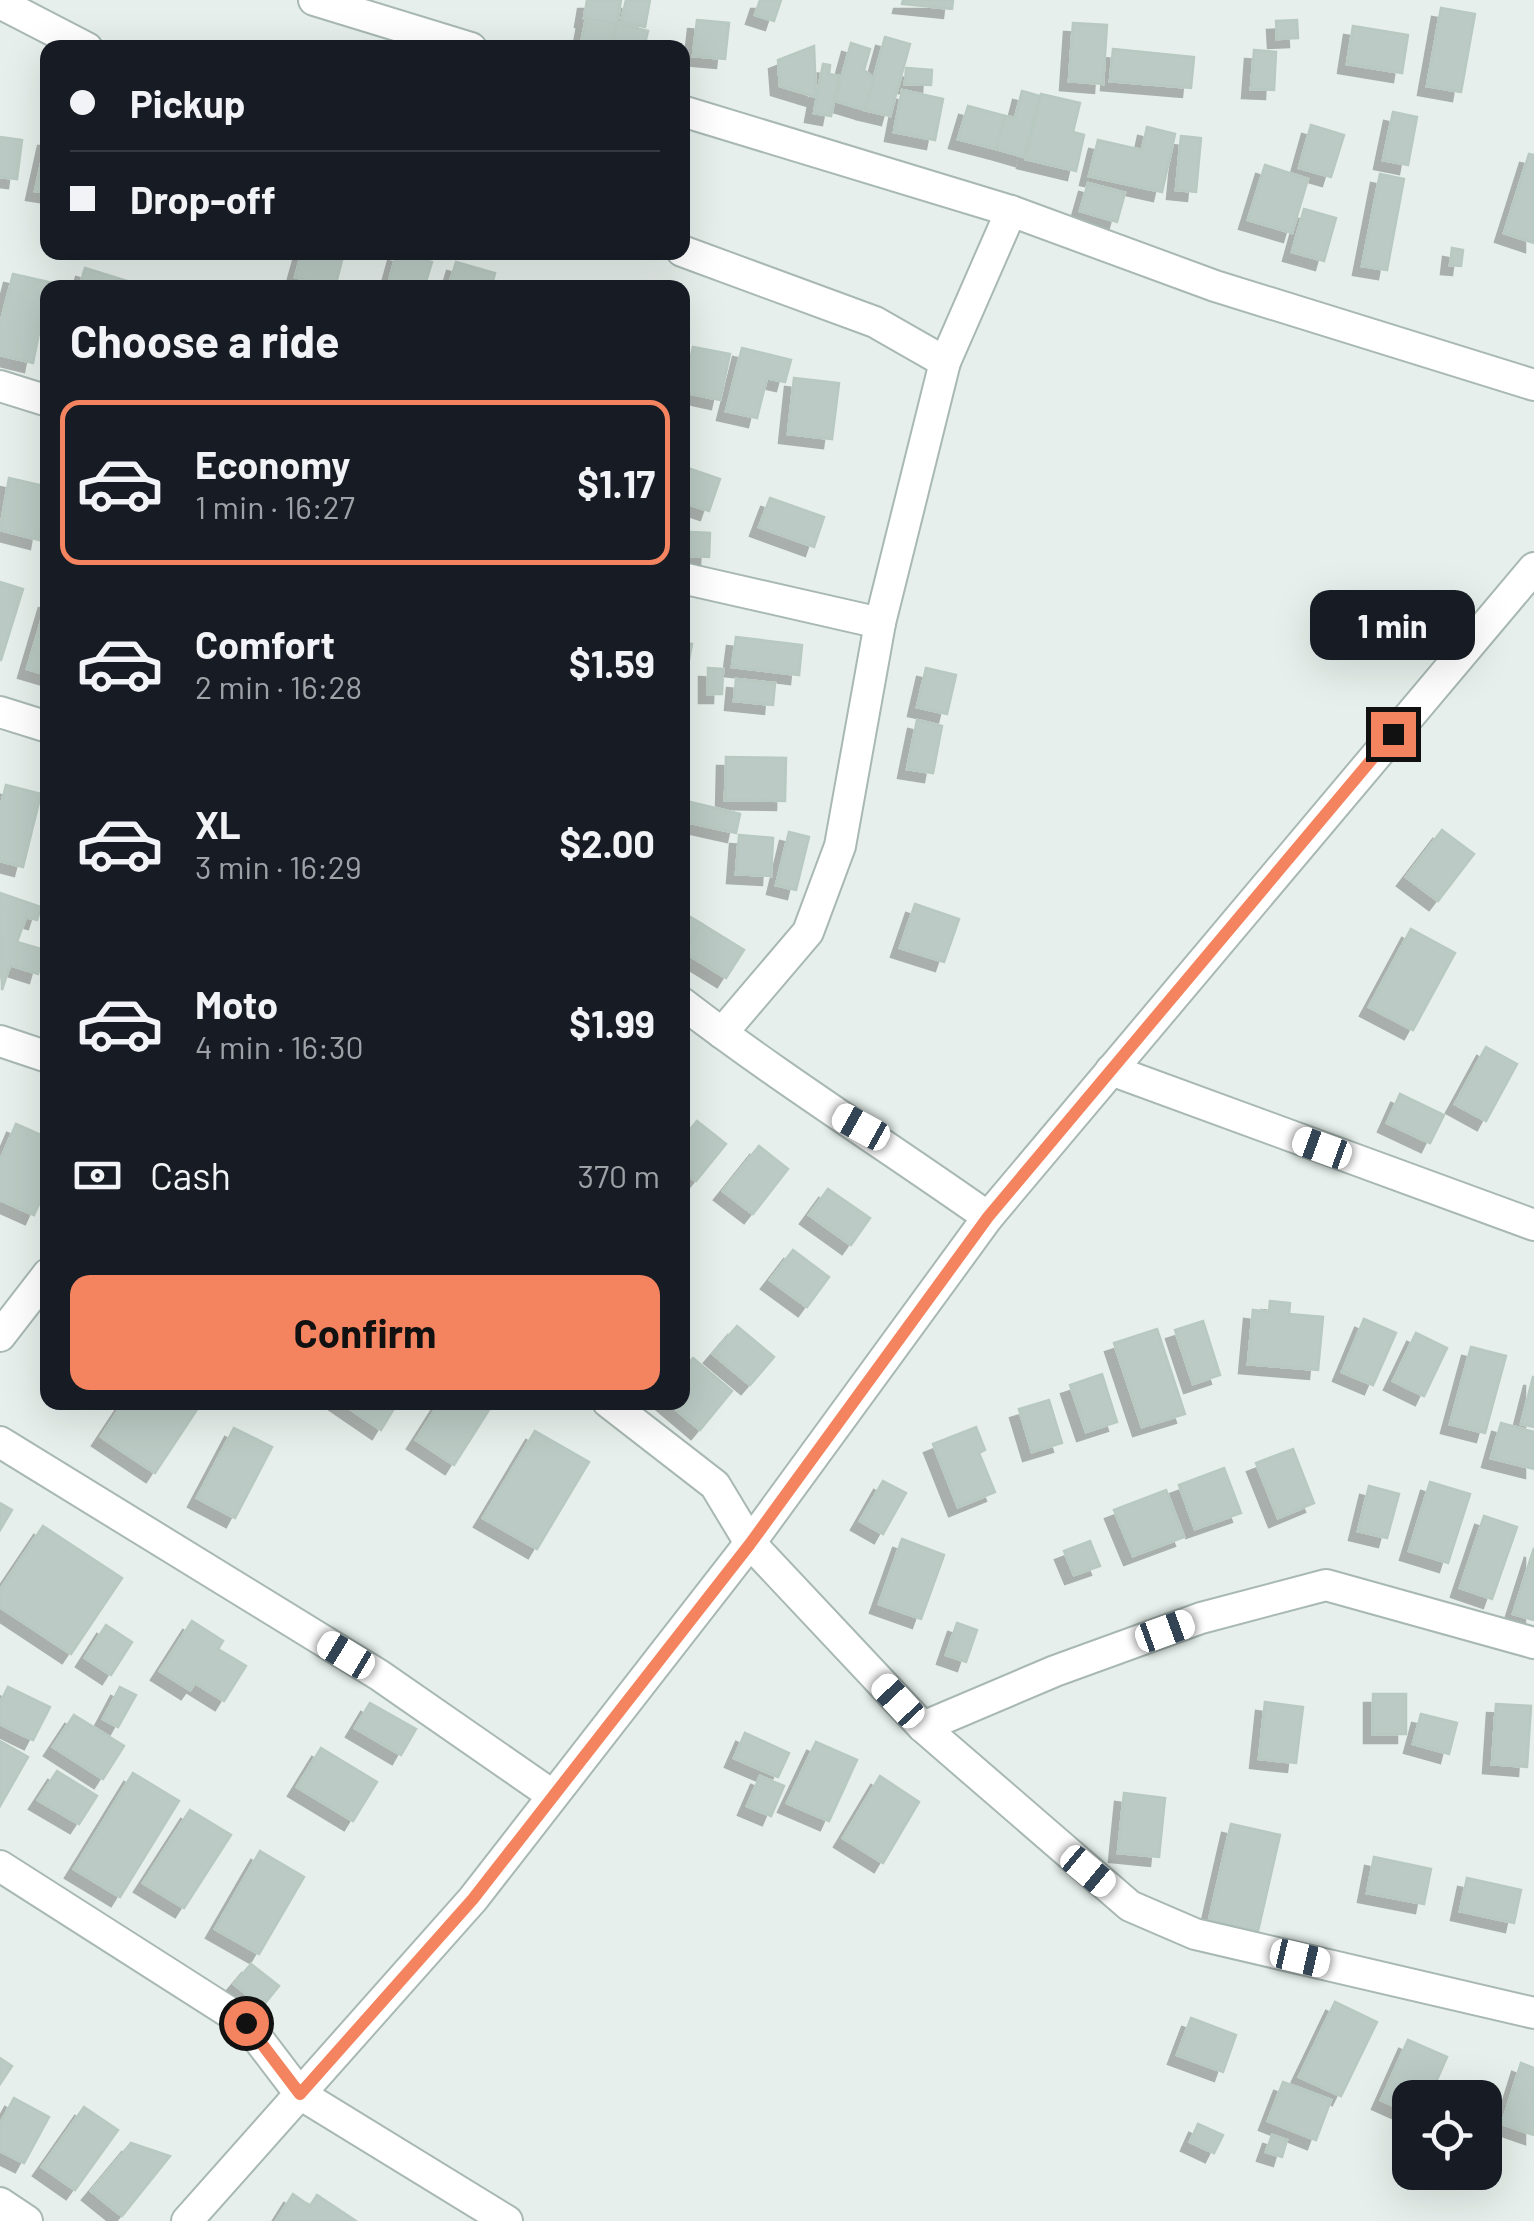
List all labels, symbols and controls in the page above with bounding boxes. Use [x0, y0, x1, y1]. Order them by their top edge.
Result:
text: Pickup [130, 80, 245, 126]
text: Drop-off [130, 176, 276, 222]
text: Choose a ride [70, 313, 340, 367]
icon: car [75, 438, 165, 528]
text: Economy [195, 441, 350, 487]
text: $1.17 [577, 460, 655, 506]
text: 1 min · 16:27 [195, 487, 355, 525]
callout: 1 min [1310, 589, 1476, 659]
text: 1 min [1357, 606, 1428, 644]
icon: car [75, 618, 165, 708]
text: Comfort [195, 621, 335, 667]
text: $1.59 [569, 640, 655, 686]
text: 2 min · 16:28 [195, 667, 362, 705]
route end [1371, 712, 1416, 757]
icon: car [75, 798, 165, 888]
text: XL [195, 801, 241, 847]
text: $2.00 [559, 820, 655, 866]
text: 3 min · 16:29 [195, 847, 362, 885]
icon: car [75, 978, 165, 1068]
text: Moto [195, 981, 278, 1027]
text: $1.99 [569, 1000, 655, 1046]
text: 4 min · 16:30 [195, 1027, 364, 1065]
car [827, 1099, 895, 1155]
car [1289, 1124, 1355, 1172]
icon: cash [70, 1148, 125, 1203]
text: Cash [150, 1152, 231, 1198]
text: 370 m [577, 1156, 660, 1194]
button: Confirm [70, 1275, 660, 1390]
car [1132, 1607, 1198, 1655]
car [313, 1627, 379, 1683]
car [867, 1669, 929, 1733]
car [1055, 1840, 1121, 1902]
car [1267, 1937, 1333, 1979]
route start [224, 2001, 269, 2046]
map controls [1392, 2080, 1502, 2190]
button: locate [1392, 2080, 1502, 2190]

